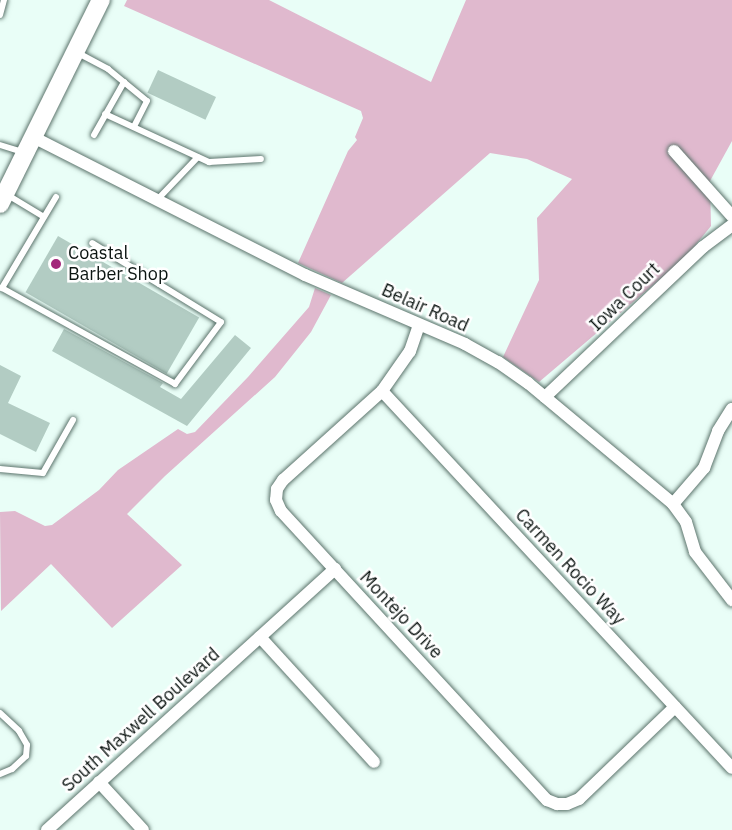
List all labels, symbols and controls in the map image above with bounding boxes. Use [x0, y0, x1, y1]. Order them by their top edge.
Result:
place label: Coastal Barber Shop [68, 243, 168, 286]
marker: Coastal Barber Shop [49, 257, 63, 271]
street label: Iowa Court [585, 258, 665, 336]
street label: Belair Road [378, 279, 472, 337]
street label: Carmen Rocio Way [511, 504, 629, 630]
street label: Montejo Drive [355, 567, 447, 663]
street label: South Maxwell Boulevard [58, 644, 224, 796]

